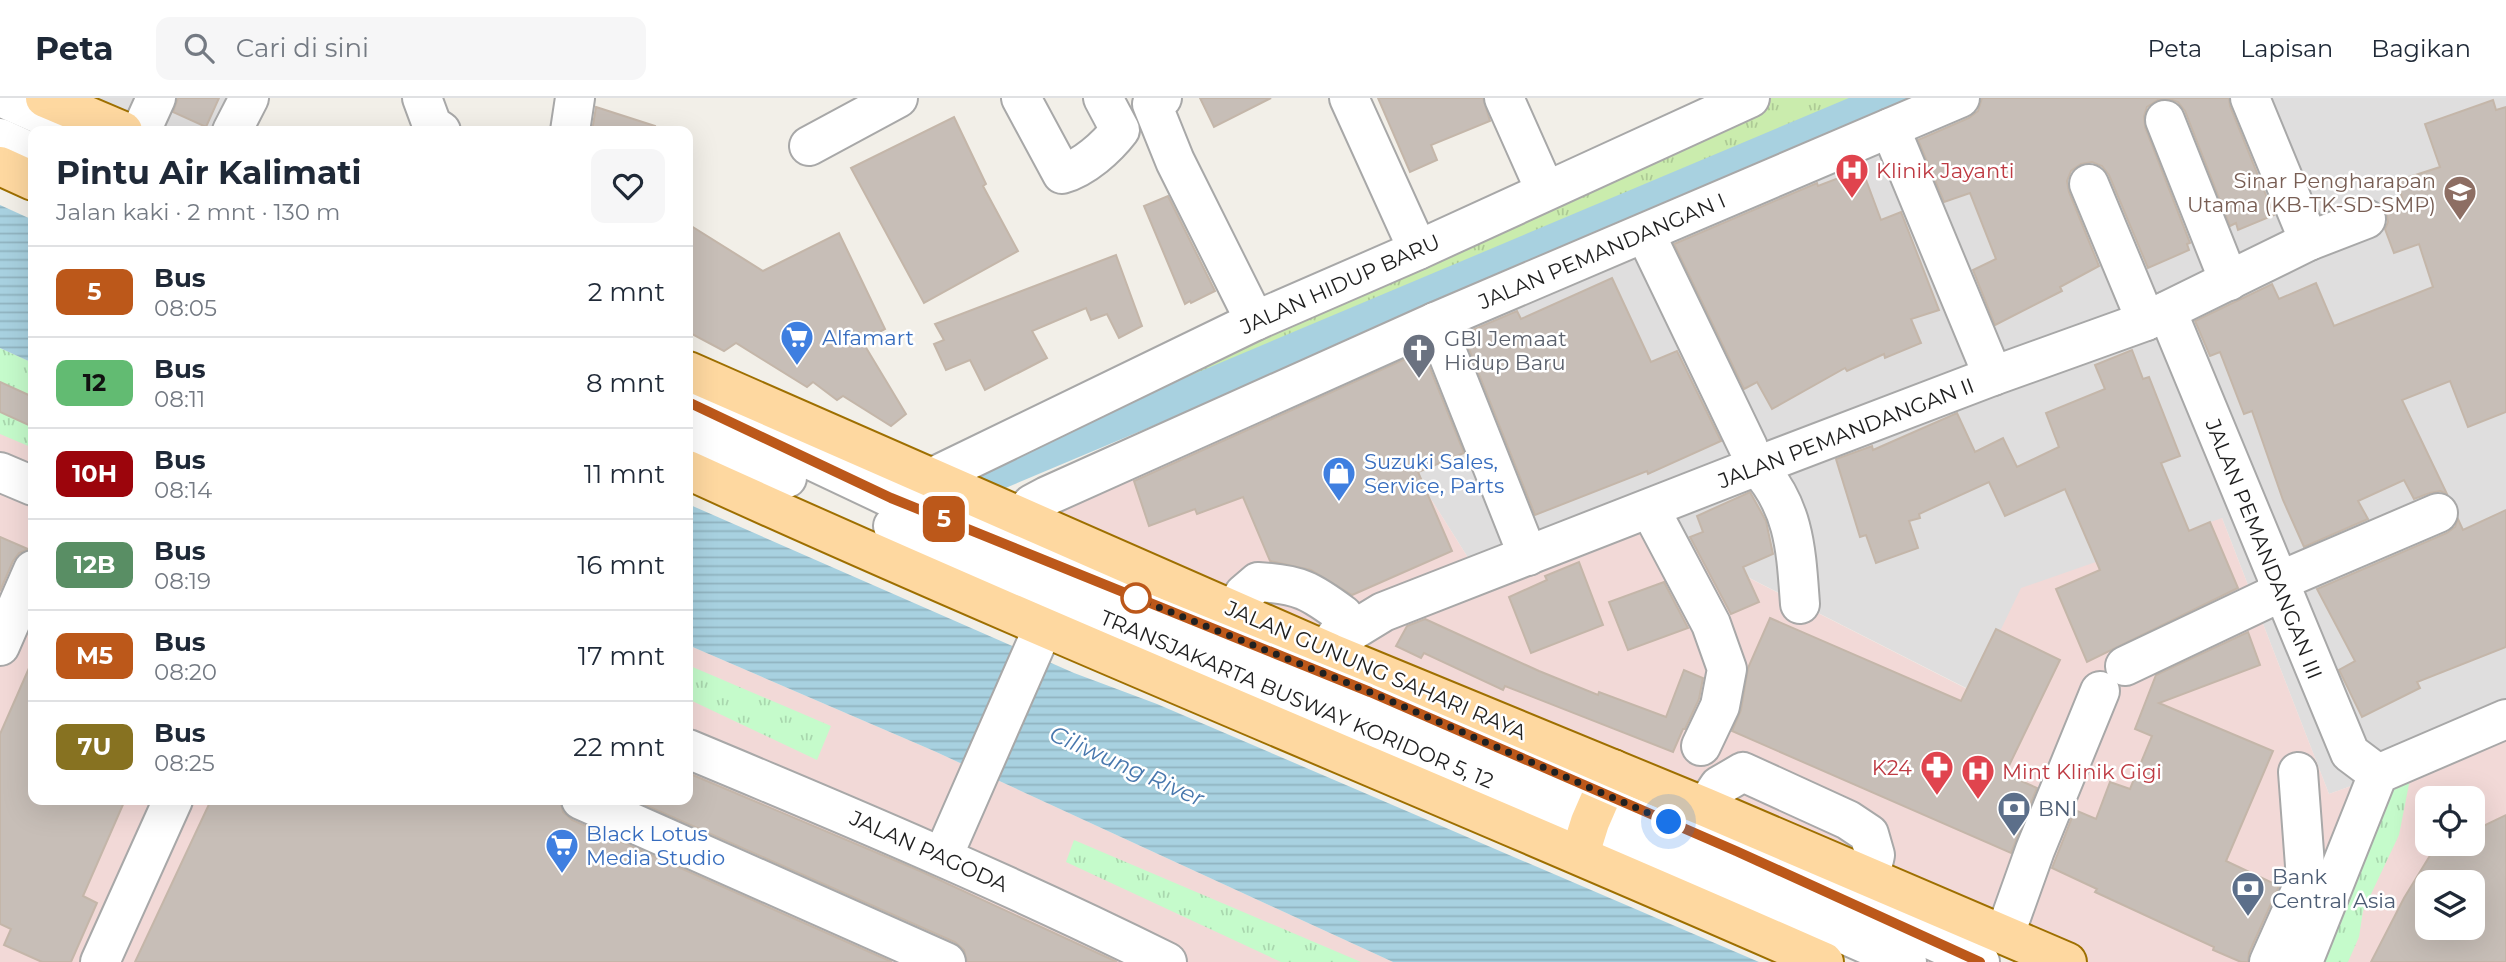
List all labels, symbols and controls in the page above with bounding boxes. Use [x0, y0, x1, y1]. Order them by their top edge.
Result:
search box [156, 17, 646, 80]
text: Peta [35, 28, 114, 68]
icon: search [180, 29, 218, 67]
text: Cari di sini [236, 32, 369, 64]
text: Peta [2147, 34, 2202, 63]
text: Lapisan [2240, 34, 2333, 63]
text: Bagikan [2371, 34, 2471, 63]
button: heart [591, 149, 665, 223]
hospital icon: Klinik Jayanti [1833, 151, 1871, 200]
text: Pintu Air Kalimati [56, 152, 362, 192]
place label: Klinik Jayanti [1876, 158, 2014, 183]
place label: Sinar Pengharapan Utama (KB-TK-SD-SMP) [2187, 168, 2436, 217]
school or university icon: Sinar Pengharapan Utama (KB-TK-SD-SMP) [2441, 173, 2479, 222]
street label: JALAN PEMANDANGAN I [1474, 188, 1729, 315]
text: Jalan kaki · 2 mnt · 130 m [56, 198, 340, 226]
street label: JALAN HIDUP BARU [1235, 229, 1444, 340]
text: Bus [154, 262, 206, 294]
text: 2 mnt [588, 276, 665, 308]
text: 5 [87, 277, 102, 306]
text: 08:05 [154, 294, 217, 322]
supermarket icon: Alfamart [778, 318, 816, 367]
place label: Alfamart [822, 325, 914, 350]
place label: GBI Jemaat Hidup Baru [1444, 326, 1567, 375]
church icon: GBI Jemaat Hidup Baru [1400, 331, 1438, 380]
text: Bus [154, 353, 206, 385]
text: 8 mnt [586, 367, 665, 399]
text: 12 [83, 368, 106, 397]
street label: JALAN PEMANDANGAN II [1714, 373, 1978, 494]
text: 08:11 [154, 385, 205, 413]
street label: JALAN PEMANDANGAN III [2200, 414, 2328, 683]
text: Bus [154, 444, 206, 476]
place label: Suzuki Sales, Service, Parts [1364, 449, 1504, 498]
shop icon: Suzuki Sales, Service, Parts [1320, 454, 1358, 503]
text: 11 mnt [584, 458, 665, 490]
text: 10H [72, 459, 117, 488]
text: 08:14 [154, 476, 212, 504]
line badge: 5 [921, 496, 967, 542]
text: 5 [937, 504, 951, 533]
text: Bus [154, 535, 206, 567]
text: 16 mnt [577, 549, 665, 581]
text: 12B [74, 550, 115, 579]
text: 08:19 [154, 567, 211, 595]
unlabelled marker [1121, 583, 1151, 613]
street label: JALAN GUNUNG SAHARI RAYA [1221, 595, 1531, 745]
street label: TRANSJAKARTA BUSWAY KORIDOR 5, 12 [1097, 604, 1498, 794]
text: Bus [154, 626, 206, 658]
text: 17 mnt [578, 640, 665, 672]
text: M5 [76, 641, 113, 670]
text: 08:20 [154, 658, 217, 686]
text: Bus [154, 717, 206, 749]
water label: Ciliwung River [1045, 719, 1209, 813]
text: 22 mnt [573, 731, 665, 763]
text: 7U [78, 732, 111, 761]
pharmacy icon: K24 [1918, 748, 1956, 797]
text: 08:25 [154, 749, 215, 777]
hospital icon: Mint Klinik Gigi [1959, 752, 1997, 801]
place label: K24 [1872, 755, 1912, 780]
place label: Mint Klinik Gigi [2002, 759, 2162, 784]
map controls [2415, 786, 2485, 940]
button: locate [2415, 786, 2485, 856]
bank icon: BNI [1995, 789, 2033, 838]
place label: BNI [2038, 796, 2077, 821]
your location [1651, 804, 1686, 839]
street label: JALAN PAGODA [845, 805, 1013, 897]
place label: Black Lotus Media Studio [586, 821, 725, 870]
supermarket icon: Black Lotus Media Studio [543, 826, 581, 875]
place label: Bank Central Asia [2272, 864, 2396, 913]
bank icon: Bank Central Asia [2229, 869, 2267, 918]
button: layers [2415, 870, 2485, 940]

